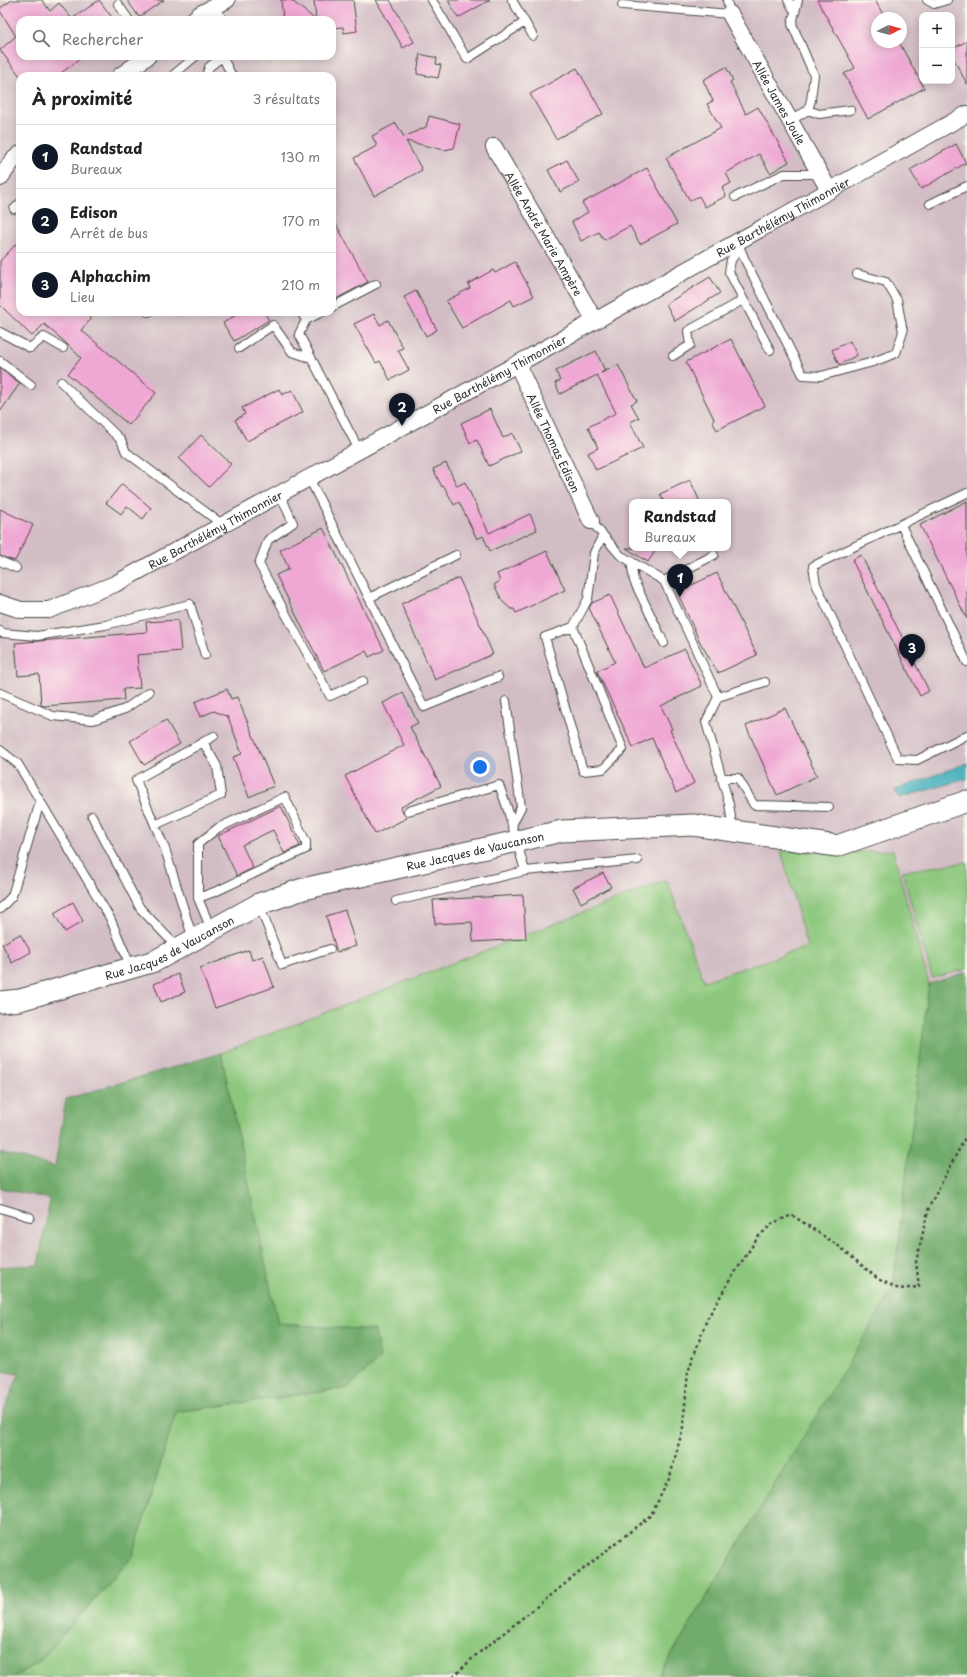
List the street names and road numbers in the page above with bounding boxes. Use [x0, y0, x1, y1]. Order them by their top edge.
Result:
street label: Allée James Joule [749, 57, 810, 147]
street label: Allée André Marie Ampère [501, 168, 587, 299]
street label: Rue Barthélémy Thimonnier [713, 173, 852, 261]
street label: Rue Barthélémy Thimonnier [429, 330, 569, 417]
street label: Allée Thomas Edison [523, 390, 585, 495]
street label: Rue Barthélémy Thimonnier [145, 486, 285, 573]
street label: Rue Jacques de Vaucanson [405, 827, 546, 874]
street label: Rue Jacques de Vaucanson [103, 911, 237, 984]

